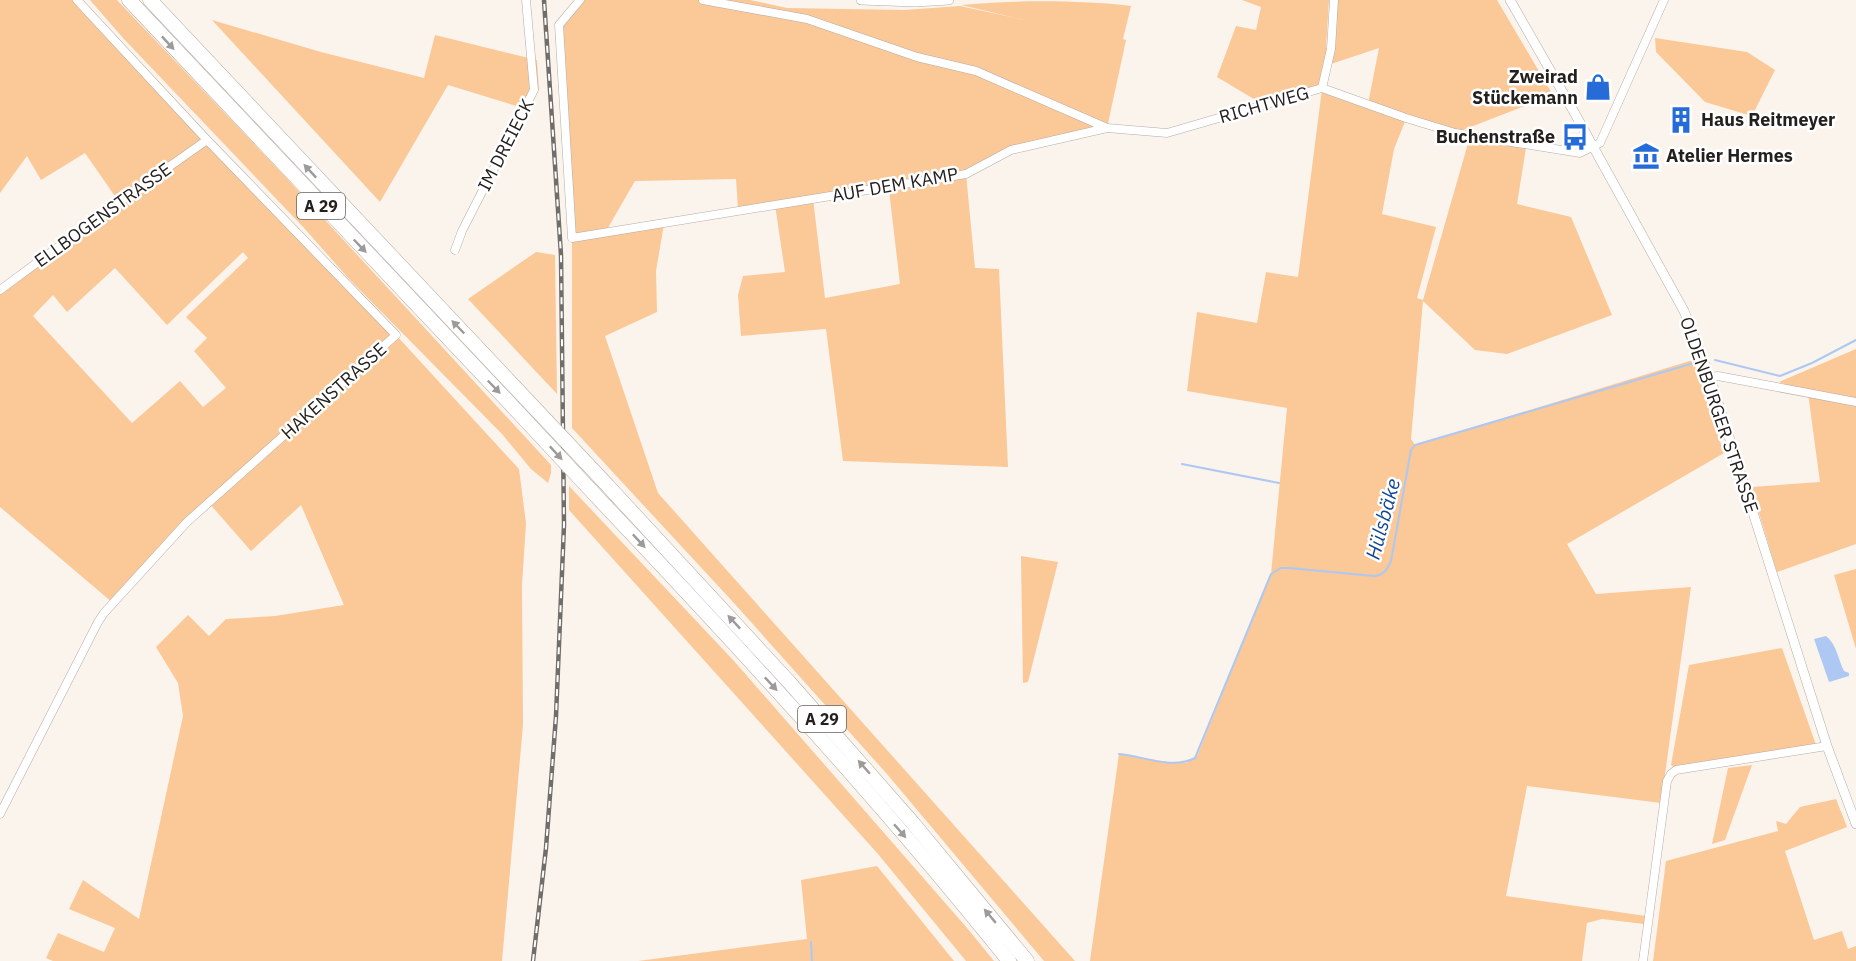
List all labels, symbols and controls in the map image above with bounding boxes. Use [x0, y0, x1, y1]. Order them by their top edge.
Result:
one-way arrow [161, 35, 174, 50]
place label: Zweirad Stückemann [1472, 65, 1578, 109]
shop icon: Zweirad Stückemann [1583, 72, 1613, 102]
street label: RICHTWEG [1216, 81, 1311, 128]
street label: IM DREIECK [473, 94, 539, 195]
building icon: Haus Reitmeyer [1666, 105, 1696, 135]
place label: Haus Reitmeyer [1701, 108, 1835, 131]
bus stop icon: Buchenstraße [1560, 122, 1590, 152]
place label: Buchenstraße [1436, 125, 1555, 148]
museum icon: Atelier Hermes [1631, 141, 1661, 171]
place label: Atelier Hermes [1666, 144, 1793, 167]
street label: ELLBOGENSTRASSE [30, 157, 176, 272]
street label: AUF DEM KAMP [830, 162, 960, 207]
one-way arrow [303, 164, 317, 178]
road number: A 29 [297, 193, 345, 219]
one-way arrow [352, 239, 366, 253]
street label: OLDENBURGER STRASSE [1675, 314, 1764, 516]
one-way arrow [451, 320, 465, 335]
street label: HAKENSTRASSE [276, 337, 391, 444]
one-way arrow [487, 380, 501, 395]
one-way arrow [549, 445, 562, 460]
water label: Hülsbäke [1359, 475, 1406, 562]
one-way arrow [632, 533, 645, 548]
one-way arrow [728, 615, 741, 630]
one-way arrow [764, 677, 778, 692]
road number: A 29 [798, 706, 846, 732]
one-way arrow [858, 760, 871, 775]
one-way arrow [893, 823, 906, 838]
one-way arrow [984, 909, 997, 924]

